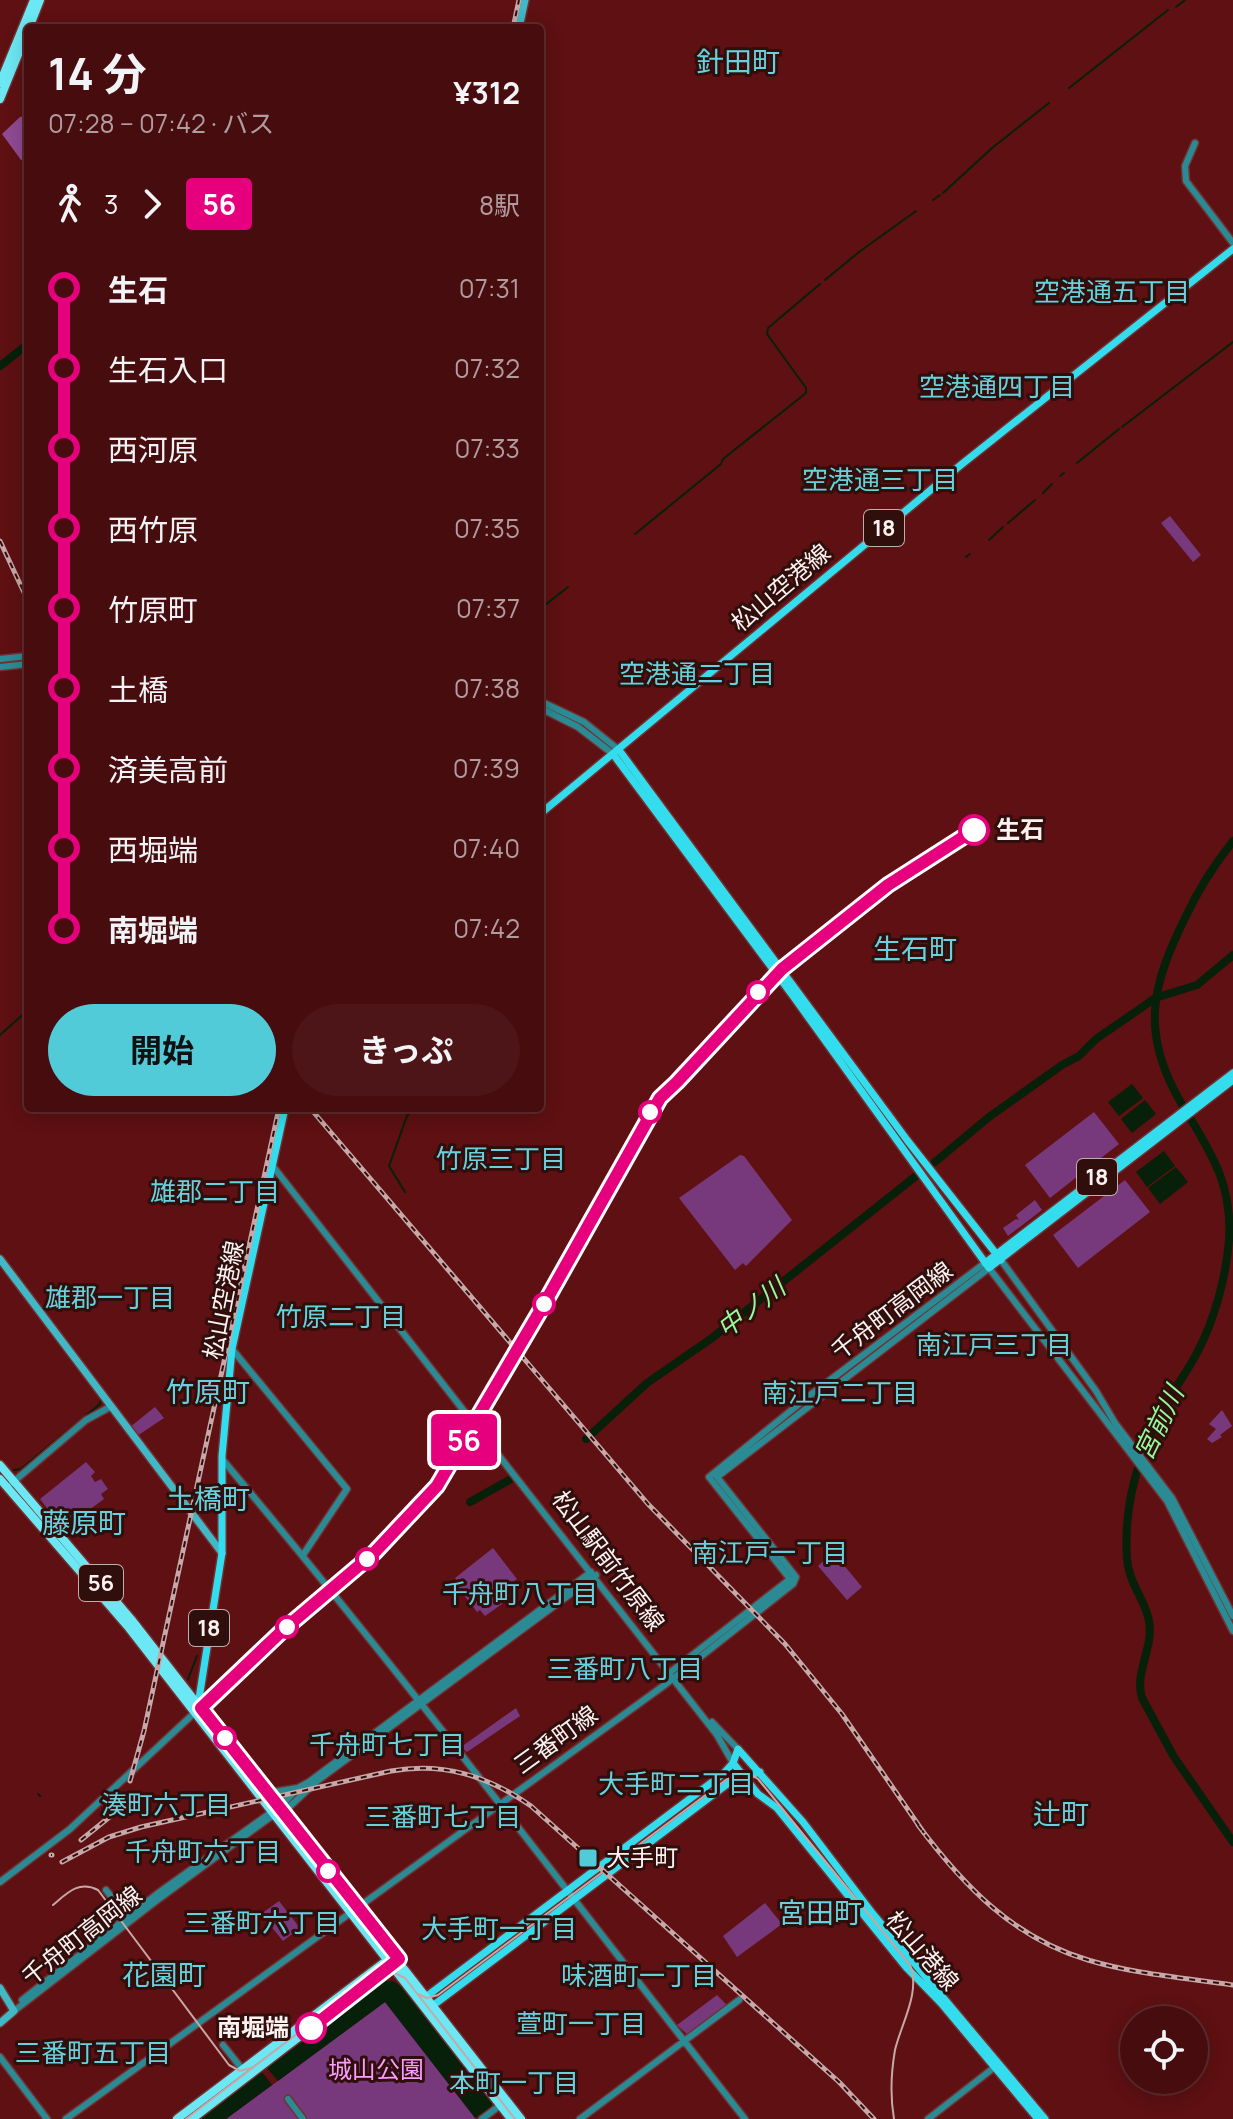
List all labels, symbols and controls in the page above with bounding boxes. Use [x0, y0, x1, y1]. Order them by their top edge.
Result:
district label: 針田町 [696, 42, 780, 80]
text: 14 分 [48, 43, 147, 103]
text: ¥312 [453, 72, 520, 113]
text: 07:28 – 07:42 · バス [48, 105, 274, 141]
icon: walk [48, 182, 92, 226]
icon: forward [130, 182, 174, 226]
text: 56 [202, 185, 236, 223]
text: 3 [104, 186, 118, 222]
text: 8駅 [479, 187, 520, 223]
text: 生石 [108, 269, 168, 310]
text: 07:31 [459, 270, 520, 306]
district label: 空港通五丁目 [1034, 273, 1190, 309]
text: 生石入口 [108, 349, 228, 390]
text: 07:32 [454, 350, 520, 386]
district label: 空港通四丁目 [919, 368, 1075, 404]
text: 西河原 [108, 429, 198, 470]
text: 07:33 [455, 430, 520, 466]
district label: 空港通三丁目 [802, 461, 958, 497]
text: 西竹原 [108, 509, 198, 550]
text: 07:35 [454, 510, 520, 546]
road number: 18 [864, 510, 904, 546]
street label: 松山空港線 [723, 536, 837, 638]
text: 竹原町 [108, 589, 198, 630]
text: 07:37 [456, 590, 520, 626]
district label: 空港通二丁目 [619, 655, 775, 691]
text: 土橋 [108, 669, 168, 710]
text: 07:38 [454, 670, 520, 706]
text: 済美高前 [108, 749, 228, 790]
text: 07:39 [453, 750, 520, 786]
place label: 生石 [996, 812, 1044, 845]
marker: 生石 [959, 815, 989, 845]
text: 西堀端 [108, 829, 198, 870]
text: 07:40 [452, 830, 520, 866]
text: 南堀端 [108, 909, 198, 950]
text: 07:42 [453, 910, 520, 946]
district label: 生石町 [873, 929, 957, 967]
unlabelled marker [747, 981, 769, 1003]
button: 開始 [48, 1004, 276, 1096]
button: きっぷ [292, 1004, 520, 1096]
unlabelled marker [639, 1101, 661, 1123]
district label: 竹原三丁目 [436, 1140, 566, 1176]
road number: 18 [1077, 1159, 1117, 1195]
district label: 雄郡二丁目 [150, 1173, 280, 1209]
street label: 松山空港線 [195, 1238, 250, 1362]
street label: 千舟町高岡線 [824, 1253, 959, 1366]
water label: 中ノ川 [709, 1267, 795, 1345]
district label: 雄郡一丁目 [45, 1279, 175, 1315]
unlabelled marker [533, 1293, 555, 1315]
district label: 竹原二丁目 [276, 1298, 406, 1334]
district label: 南江戸三丁目 [916, 1326, 1072, 1362]
district label: 竹原町 [166, 1372, 250, 1410]
district label: 南江戸二丁目 [762, 1374, 918, 1410]
water label: 宮前川 [1125, 1377, 1193, 1466]
line badge: 56 [428, 1414, 500, 1466]
text: 56 [447, 1421, 481, 1459]
district label: 土橋町 [166, 1479, 250, 1517]
street label: 松山駅前竹原線 [545, 1483, 673, 1637]
district label: 藤原町 [42, 1503, 126, 1541]
district label: 南江戸一丁目 [692, 1534, 848, 1570]
unlabelled marker [356, 1548, 378, 1570]
road number: 56 [79, 1565, 123, 1601]
district label: 千舟町八丁目 [442, 1575, 598, 1611]
road number: 18 [189, 1610, 229, 1646]
unlabelled marker [276, 1616, 298, 1638]
district label: 三番町八丁目 [547, 1650, 703, 1686]
street label: 三番町線 [507, 1697, 604, 1780]
district label: 千舟町七丁目 [309, 1726, 465, 1762]
unlabelled marker [214, 1727, 236, 1749]
district label: 大手町二丁目 [598, 1765, 754, 1801]
district label: 湊町六丁目 [101, 1786, 231, 1822]
district label: 辻町 [1033, 1794, 1089, 1832]
district label: 三番町七丁目 [365, 1798, 521, 1834]
district label: 千舟町六丁目 [125, 1833, 281, 1869]
place label: 大手町 [606, 1840, 678, 1873]
marker: 大手町 [577, 1847, 599, 1869]
unlabelled marker [317, 1860, 339, 1882]
street label: 千舟町高岡線 [14, 1877, 148, 1992]
district label: 宮田町 [778, 1893, 862, 1931]
street label: 松山港線 [879, 1903, 967, 1997]
district label: 三番町六丁目 [184, 1904, 340, 1940]
district label: 大手町一丁目 [421, 1910, 577, 1946]
district label: 花園町 [122, 1955, 206, 1993]
district label: 味酒町一丁目 [561, 1957, 717, 1993]
district label: 萱町一丁目 [516, 2005, 646, 2041]
map controls [1120, 2006, 1208, 2094]
button: locate [1120, 2006, 1208, 2094]
place label: 南堀端 [217, 2010, 289, 2043]
marker: 南堀端 [296, 2013, 326, 2043]
district label: 三番町五丁目 [15, 2034, 171, 2070]
park label: 城山公園 [328, 2052, 424, 2085]
district label: 本町一丁目 [449, 2064, 579, 2100]

